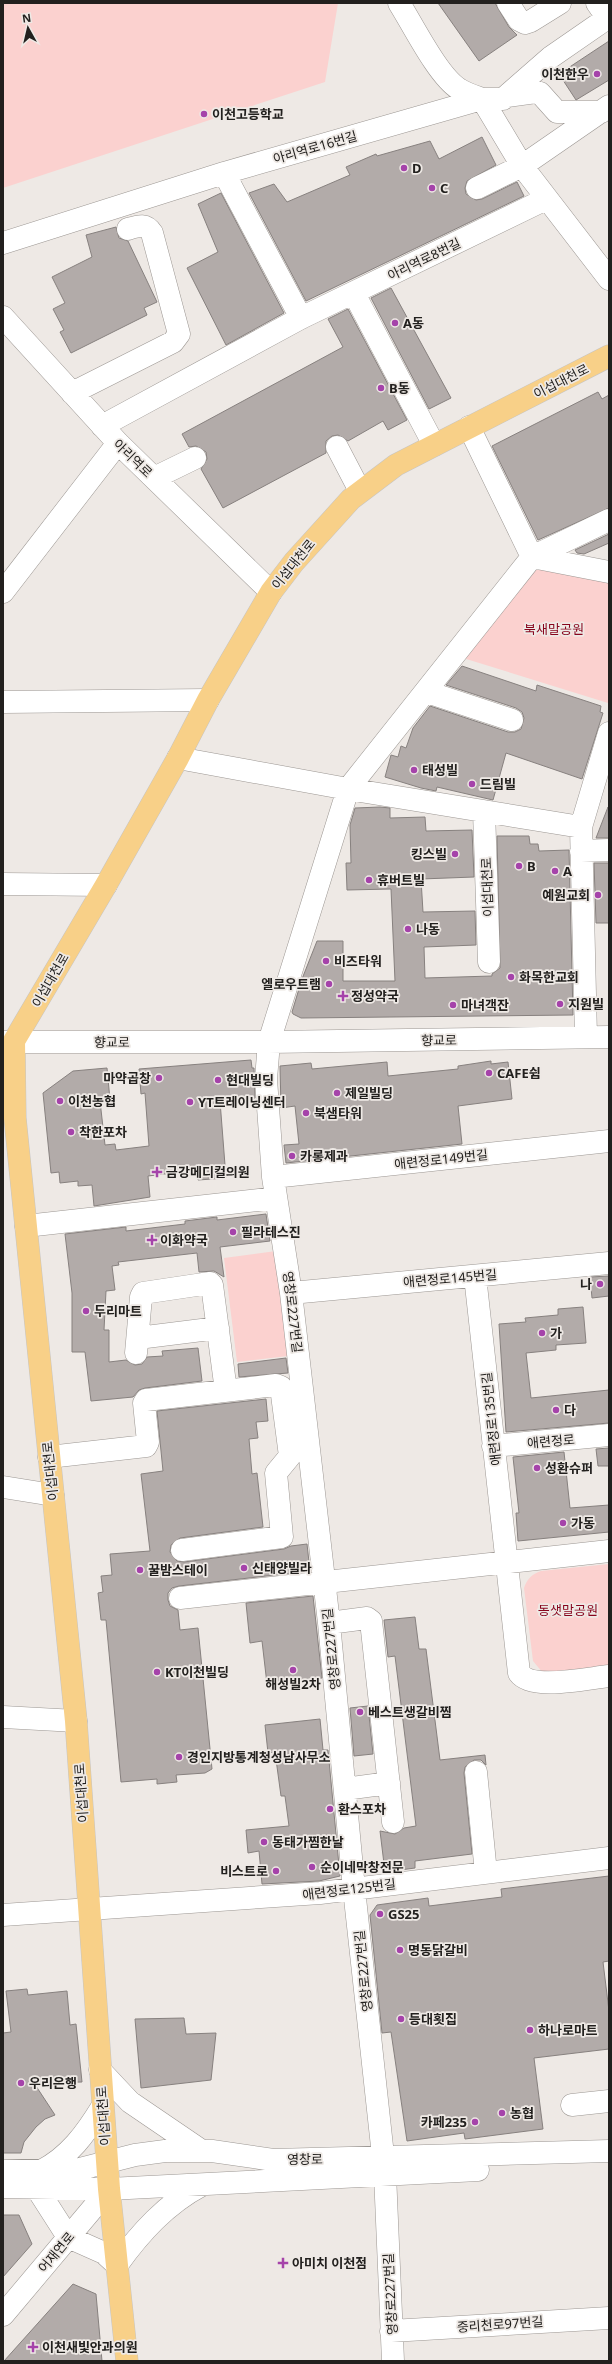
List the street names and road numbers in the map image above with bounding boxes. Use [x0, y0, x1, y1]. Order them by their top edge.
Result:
street label: 아리역로16번길 [271, 126, 359, 168]
street label: 아리역로8번길 [384, 234, 464, 284]
street label: 이섭대천로 [530, 359, 592, 403]
street label: 아리역로 [110, 435, 156, 481]
street label: 이섭대천로 [267, 535, 319, 593]
street label: 이섭대천로 [477, 857, 497, 917]
street label: 이섭대천로 [27, 950, 73, 1010]
street label: 향교로 [421, 1031, 457, 1049]
street label: 향교로 [94, 1033, 130, 1051]
street label: 애련정로149번길 [393, 1145, 489, 1173]
street label: 애련정로145번길 [402, 1265, 498, 1291]
street label: 영창로227번길 [279, 1270, 307, 1354]
street label: 애련정로135번길 [477, 1371, 505, 1467]
street label: 애련정로 [526, 1430, 576, 1452]
street label: 이섭대천로 [38, 1440, 62, 1502]
street label: 영창로227번길 [318, 1607, 344, 1691]
street label: 이섭대천로 [70, 1763, 92, 1823]
street label: 애련정로125번길 [301, 1874, 397, 1904]
street label: 영창로227번길 [350, 1929, 376, 2013]
street label: 이섭대천로 [92, 2086, 114, 2146]
street label: 영창로 [287, 2150, 323, 2168]
street label: 어재연로 [34, 2228, 78, 2276]
street label: 영창로227번길 [379, 2253, 401, 2335]
street label: 중리천로97번길 [456, 2312, 544, 2336]

